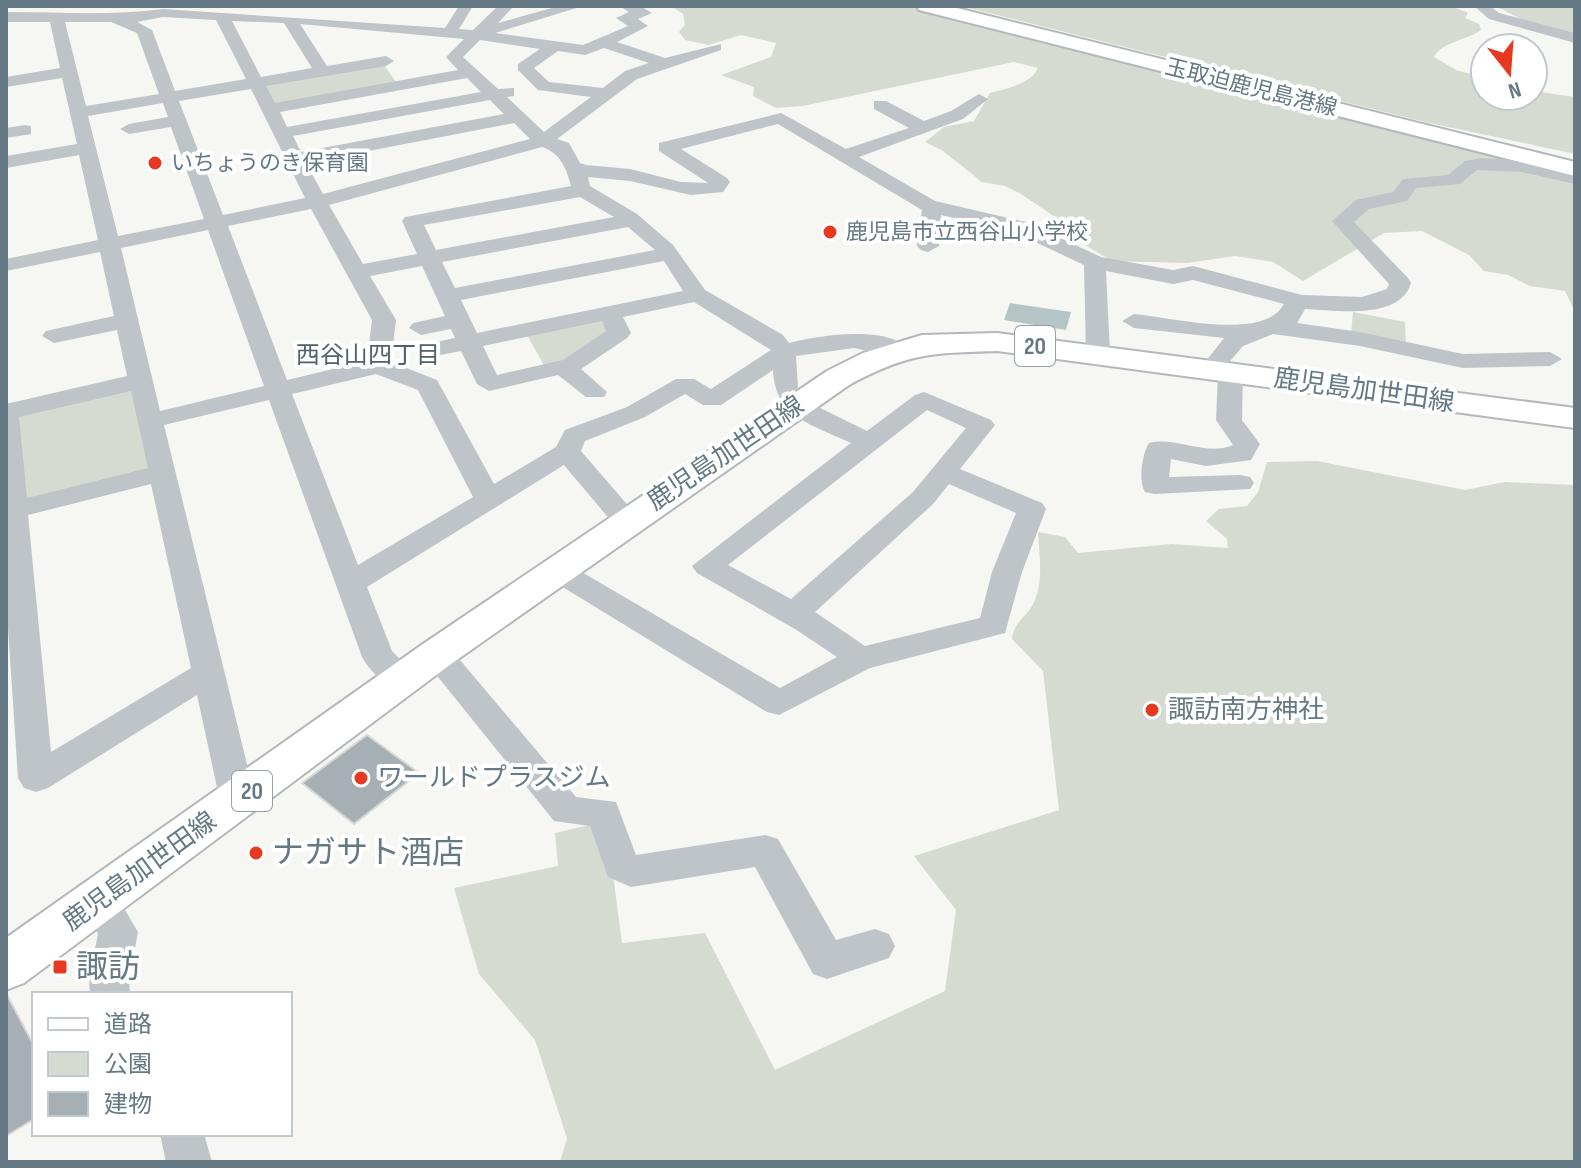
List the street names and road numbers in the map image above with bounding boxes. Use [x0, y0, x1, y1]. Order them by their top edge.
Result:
street label: 玉取迫鹿児島港線 [1162, 54, 1340, 122]
road number: 20 [1015, 326, 1055, 366]
street label: 鹿児島加世田線 [1272, 363, 1456, 419]
street label: 鹿児島加世田線 [642, 390, 810, 518]
road number: 20 [232, 771, 272, 811]
street label: 鹿児島加世田線 [57, 806, 223, 938]

